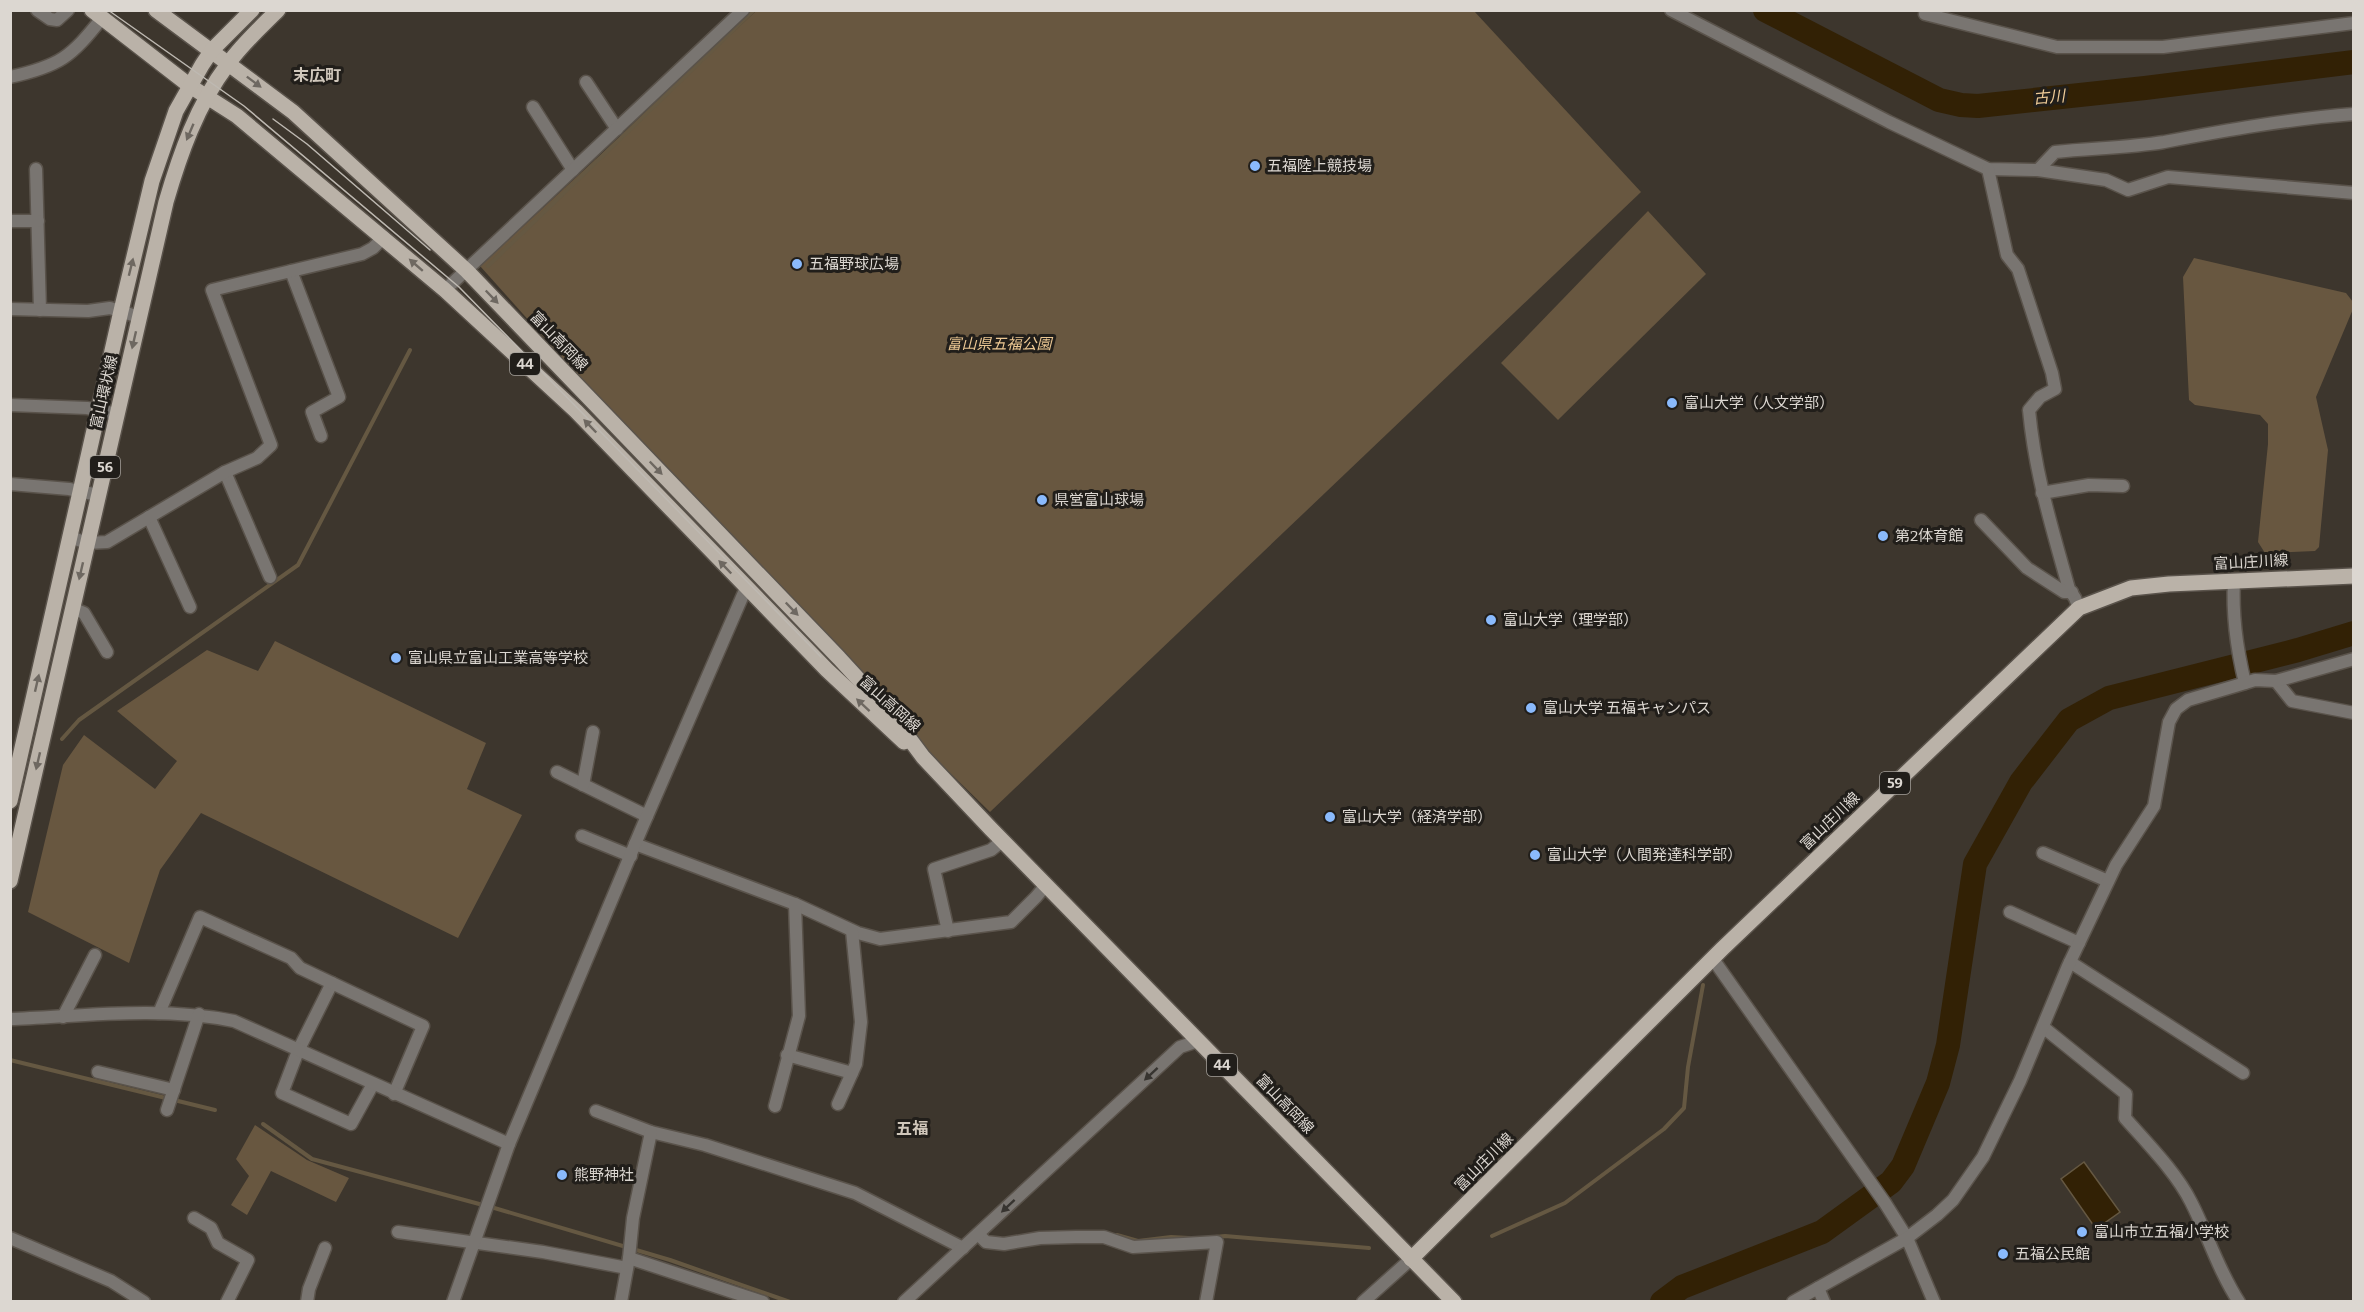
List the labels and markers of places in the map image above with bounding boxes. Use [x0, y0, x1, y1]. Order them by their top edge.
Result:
place label: 五福陸上競技場 [1267, 157, 1372, 175]
marker: 五福陸上競技場 [1248, 159, 1262, 173]
place label: 五福野球広場 [809, 255, 899, 273]
marker: 五福野球広場 [790, 257, 804, 271]
place label: 富山大学（人文学部） [1684, 394, 1834, 412]
marker: 富山大学（人文学部） [1665, 396, 1679, 410]
place label: 県営富山球場 [1054, 491, 1144, 509]
marker: 県営富山球場 [1035, 493, 1049, 507]
place label: 第2体育館 [1895, 527, 1963, 545]
marker: 第2体育館 [1876, 529, 1890, 543]
place label: 富山大学（理学部） [1503, 611, 1638, 629]
marker: 富山大学（理学部） [1484, 613, 1498, 627]
place label: 富山県立富山工業高等学校 [408, 649, 588, 667]
marker: 富山県立富山工業高等学校 [389, 651, 403, 665]
place label: 富山大学 五福キャンパス [1543, 699, 1711, 717]
marker: 富山大学 五福キャンパス [1524, 701, 1538, 715]
place label: 富山大学（経済学部） [1342, 808, 1492, 826]
marker: 富山大学（経済学部） [1323, 810, 1337, 824]
place label: 富山大学（人間発達科学部） [1547, 846, 1742, 864]
marker: 富山大学（人間発達科学部） [1528, 848, 1542, 862]
place label: 熊野神社 [574, 1166, 634, 1184]
marker: 熊野神社 [555, 1168, 569, 1182]
place label: 富山市立五福小学校 [2094, 1223, 2229, 1241]
marker: 富山市立五福小学校 [2075, 1225, 2089, 1239]
place label: 五福公民館 [2015, 1245, 2090, 1263]
marker: 五福公民館 [1996, 1247, 2010, 1261]

